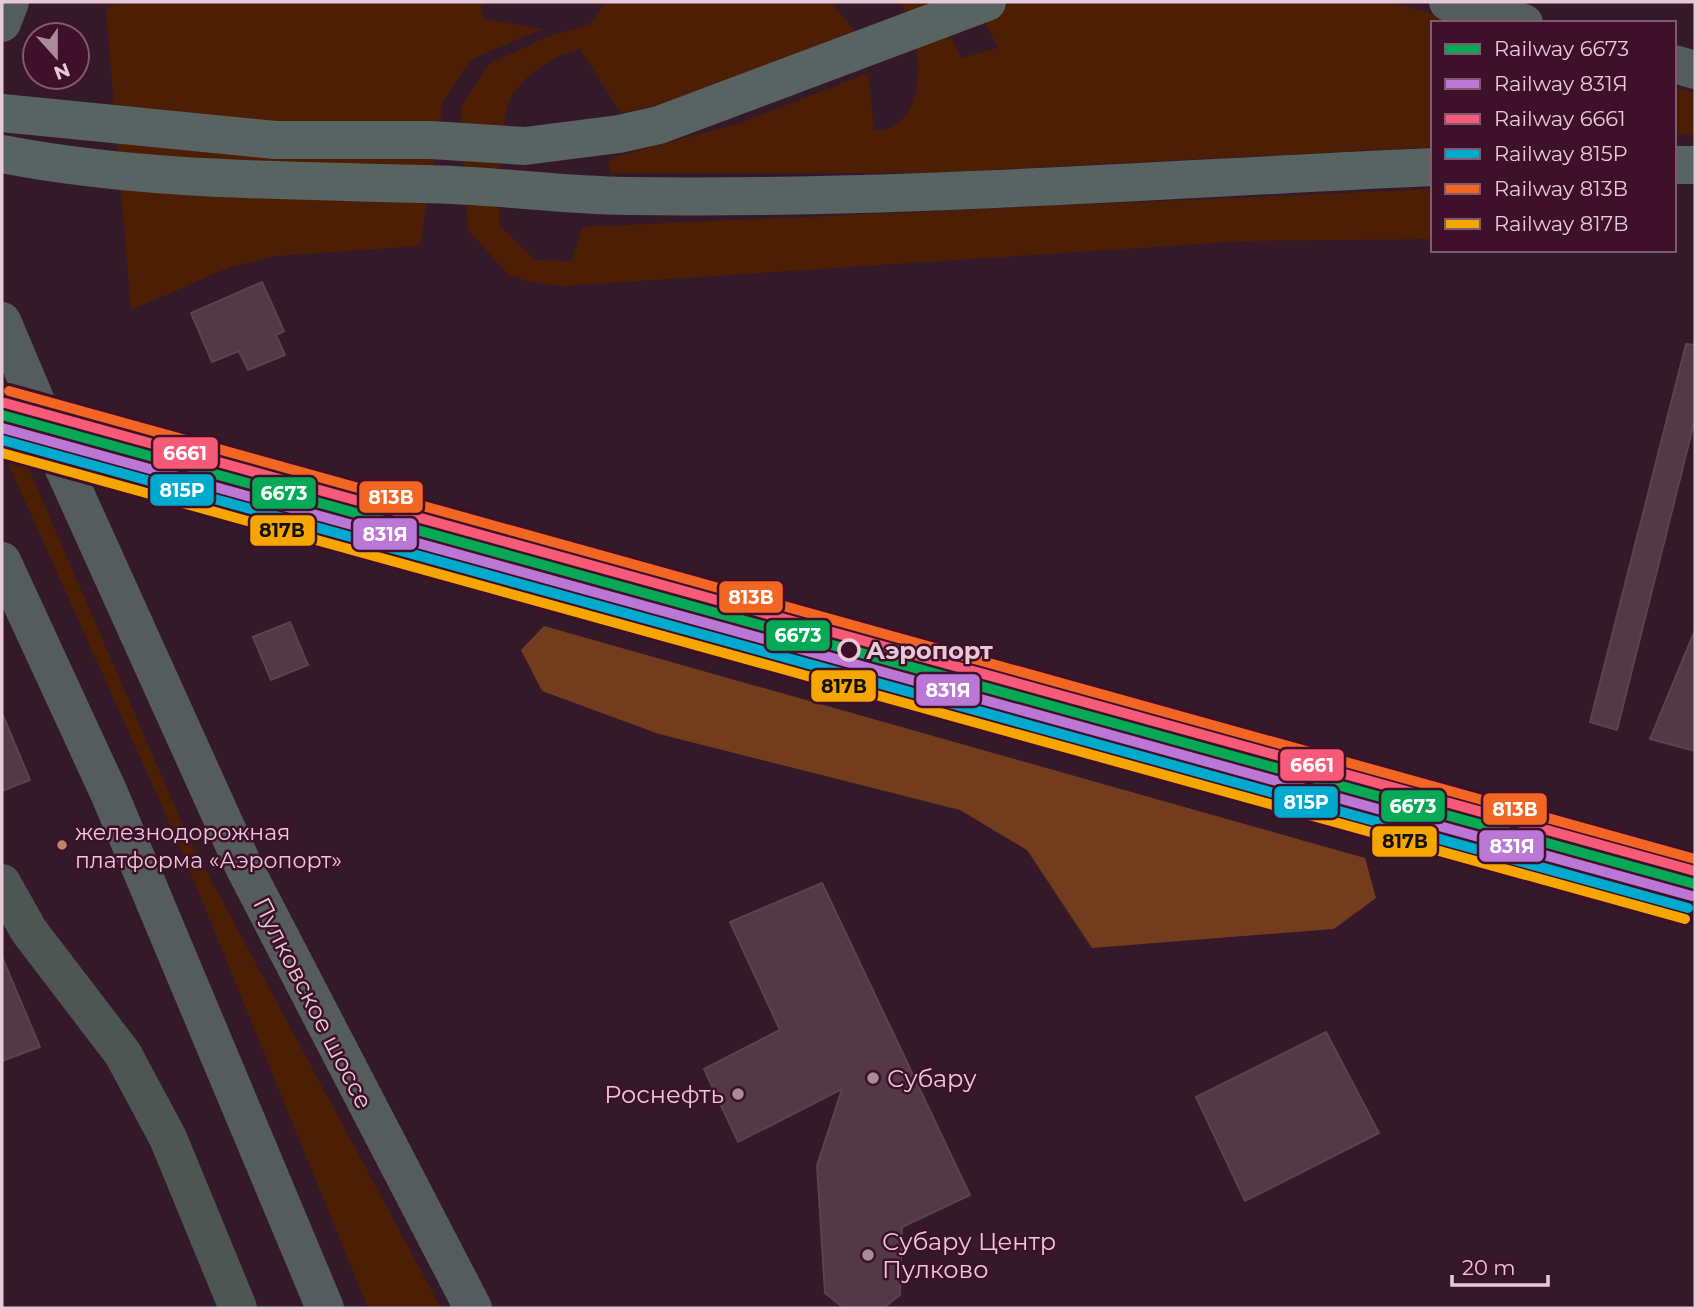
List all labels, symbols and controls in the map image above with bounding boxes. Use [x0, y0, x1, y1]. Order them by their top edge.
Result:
north arrow [21, 21, 91, 91]
legend [1431, 21, 1676, 252]
text: Railway 6673 [1494, 36, 1629, 61]
text: N [51, 58, 73, 85]
text: Railway 831Я [1494, 71, 1628, 96]
text: Railway 6661 [1494, 106, 1626, 131]
text: Railway 815Р [1494, 141, 1627, 166]
text: Railway 813В [1494, 176, 1628, 201]
text: Railway 817В [1494, 211, 1629, 236]
line badge: 6661 [152, 436, 219, 470]
text: 6661 [163, 442, 207, 465]
line badge: 815Р [149, 473, 215, 507]
line badge: 6673 [251, 476, 317, 510]
text: 815Р [159, 479, 205, 502]
line badge: 813В [358, 480, 424, 514]
text: 6673 [260, 482, 308, 505]
text: 813В [368, 486, 414, 509]
line badge: 817В [249, 514, 316, 547]
line badge: 831Я [352, 517, 418, 551]
text: 817В [259, 519, 305, 542]
text: 831Я [362, 523, 408, 546]
line badge: 813В [718, 580, 784, 614]
text: 813В [728, 586, 774, 609]
line badge: 6673 [765, 619, 831, 652]
text: 6673 [774, 624, 822, 647]
place label: Аэропорт [866, 636, 993, 665]
marker: Аэропорт [838, 639, 860, 661]
line badge: 817В [810, 669, 877, 703]
line badge: 831Я [915, 673, 981, 707]
text: 817В [821, 675, 867, 698]
text: 831Я [925, 679, 971, 702]
line badge: 6661 [1279, 748, 1345, 782]
text: 6661 [1290, 754, 1334, 777]
line badge: 815Р [1273, 785, 1339, 819]
line badge: 6673 [1380, 789, 1446, 823]
text: 815Р [1283, 791, 1329, 814]
line badge: 813В [1482, 792, 1548, 826]
text: 6673 [1389, 795, 1437, 818]
text: 813В [1492, 798, 1538, 821]
place label: железнодорожная платформа «Аэропорт» [75, 819, 342, 874]
line badge: 817В [1371, 825, 1438, 858]
line badge: 831Я [1478, 829, 1545, 863]
text: 817В [1382, 830, 1428, 853]
text: 831Я [1489, 835, 1535, 858]
marker: железнодорожная платформа «Аэропорт» [55, 838, 69, 852]
street label: Пулковское шоссе [247, 892, 379, 1114]
place label: Субару [887, 1064, 977, 1093]
marker: Субару [865, 1070, 881, 1086]
place label: Роснефть [604, 1080, 724, 1109]
marker: Роснефть [730, 1086, 746, 1102]
place label: Субару Центр Пулково [882, 1227, 1056, 1284]
scale bar [1452, 1244, 1548, 1288]
marker: Субару Центр Пулково [860, 1247, 876, 1263]
text: 20 m [1462, 1255, 1516, 1280]

